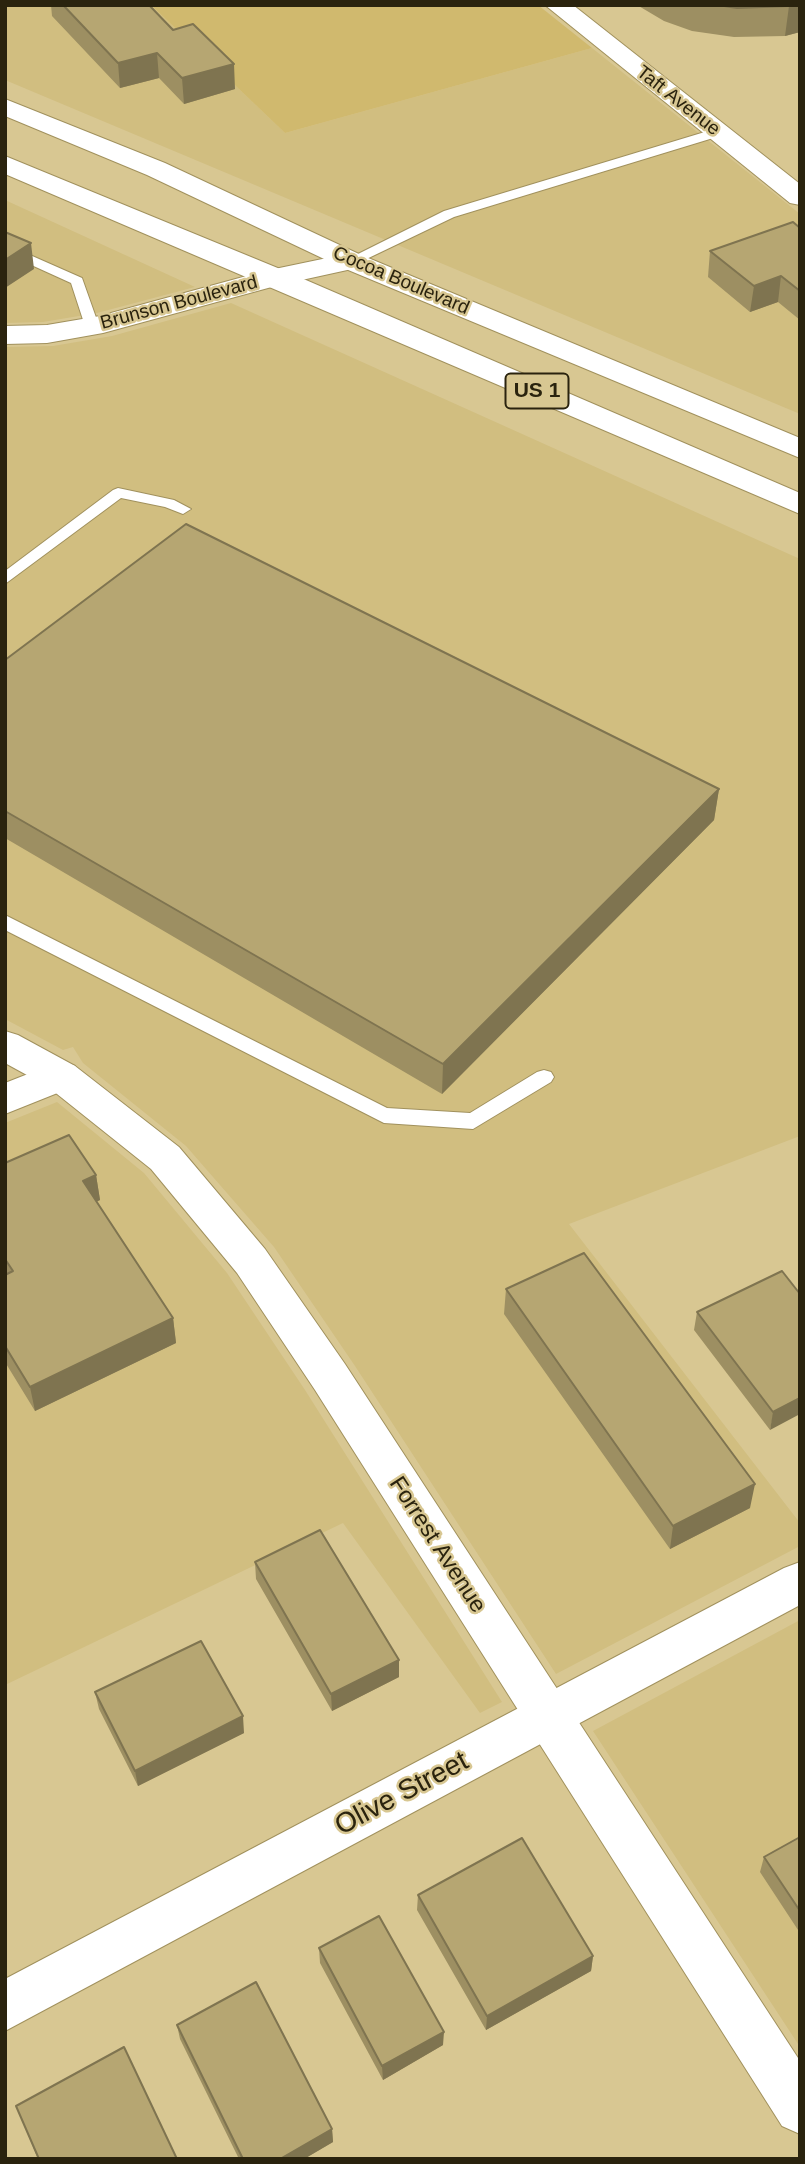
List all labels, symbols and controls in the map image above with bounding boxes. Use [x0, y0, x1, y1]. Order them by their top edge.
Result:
street label: Taft Avenue [632, 61, 724, 141]
street label: Cocoa Boulevard [329, 242, 473, 320]
street label: Brunson Boulevard [98, 271, 260, 335]
road number: US 1 [505, 374, 568, 408]
street label: Forrest Avenue [383, 1472, 491, 1618]
street label: Olive Street [330, 1745, 474, 1843]

